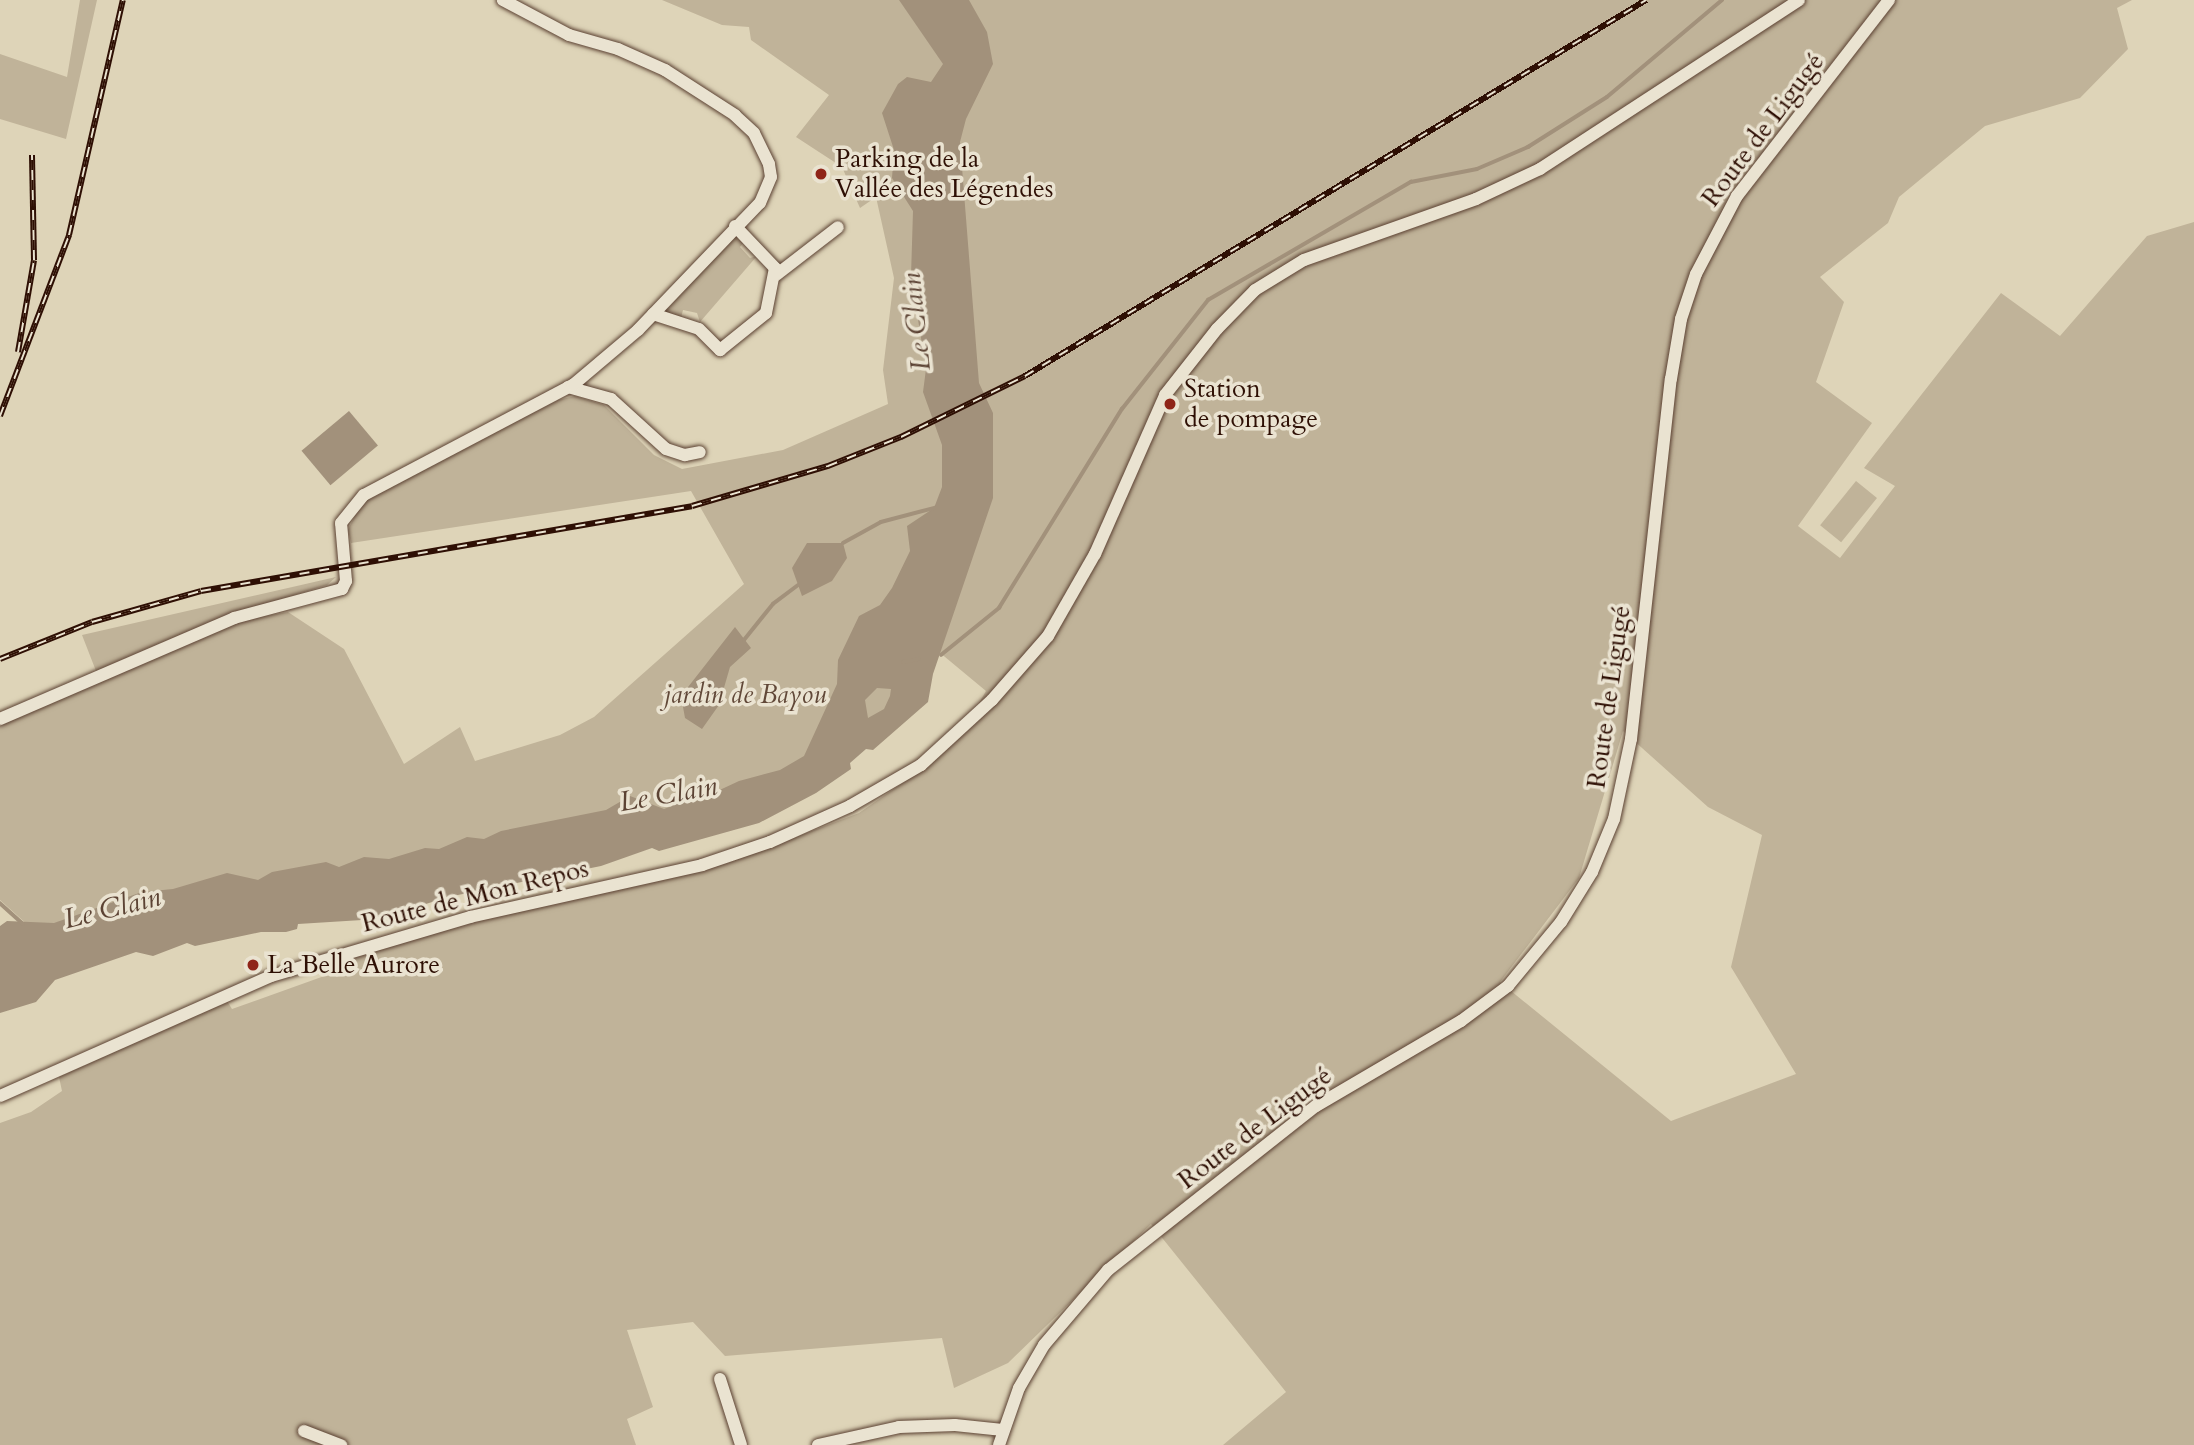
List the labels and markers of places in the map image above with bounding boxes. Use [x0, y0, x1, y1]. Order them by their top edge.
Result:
place label: Parking de la Vallée des Légendes [835, 143, 1054, 204]
marker: Parking de la Vallée des Légendes [813, 166, 829, 182]
place label: Station de pompage [1184, 373, 1318, 434]
marker: Station de pompage [1162, 396, 1178, 412]
place label: La Belle Aurore [267, 949, 440, 981]
marker: La Belle Aurore [245, 957, 261, 973]

